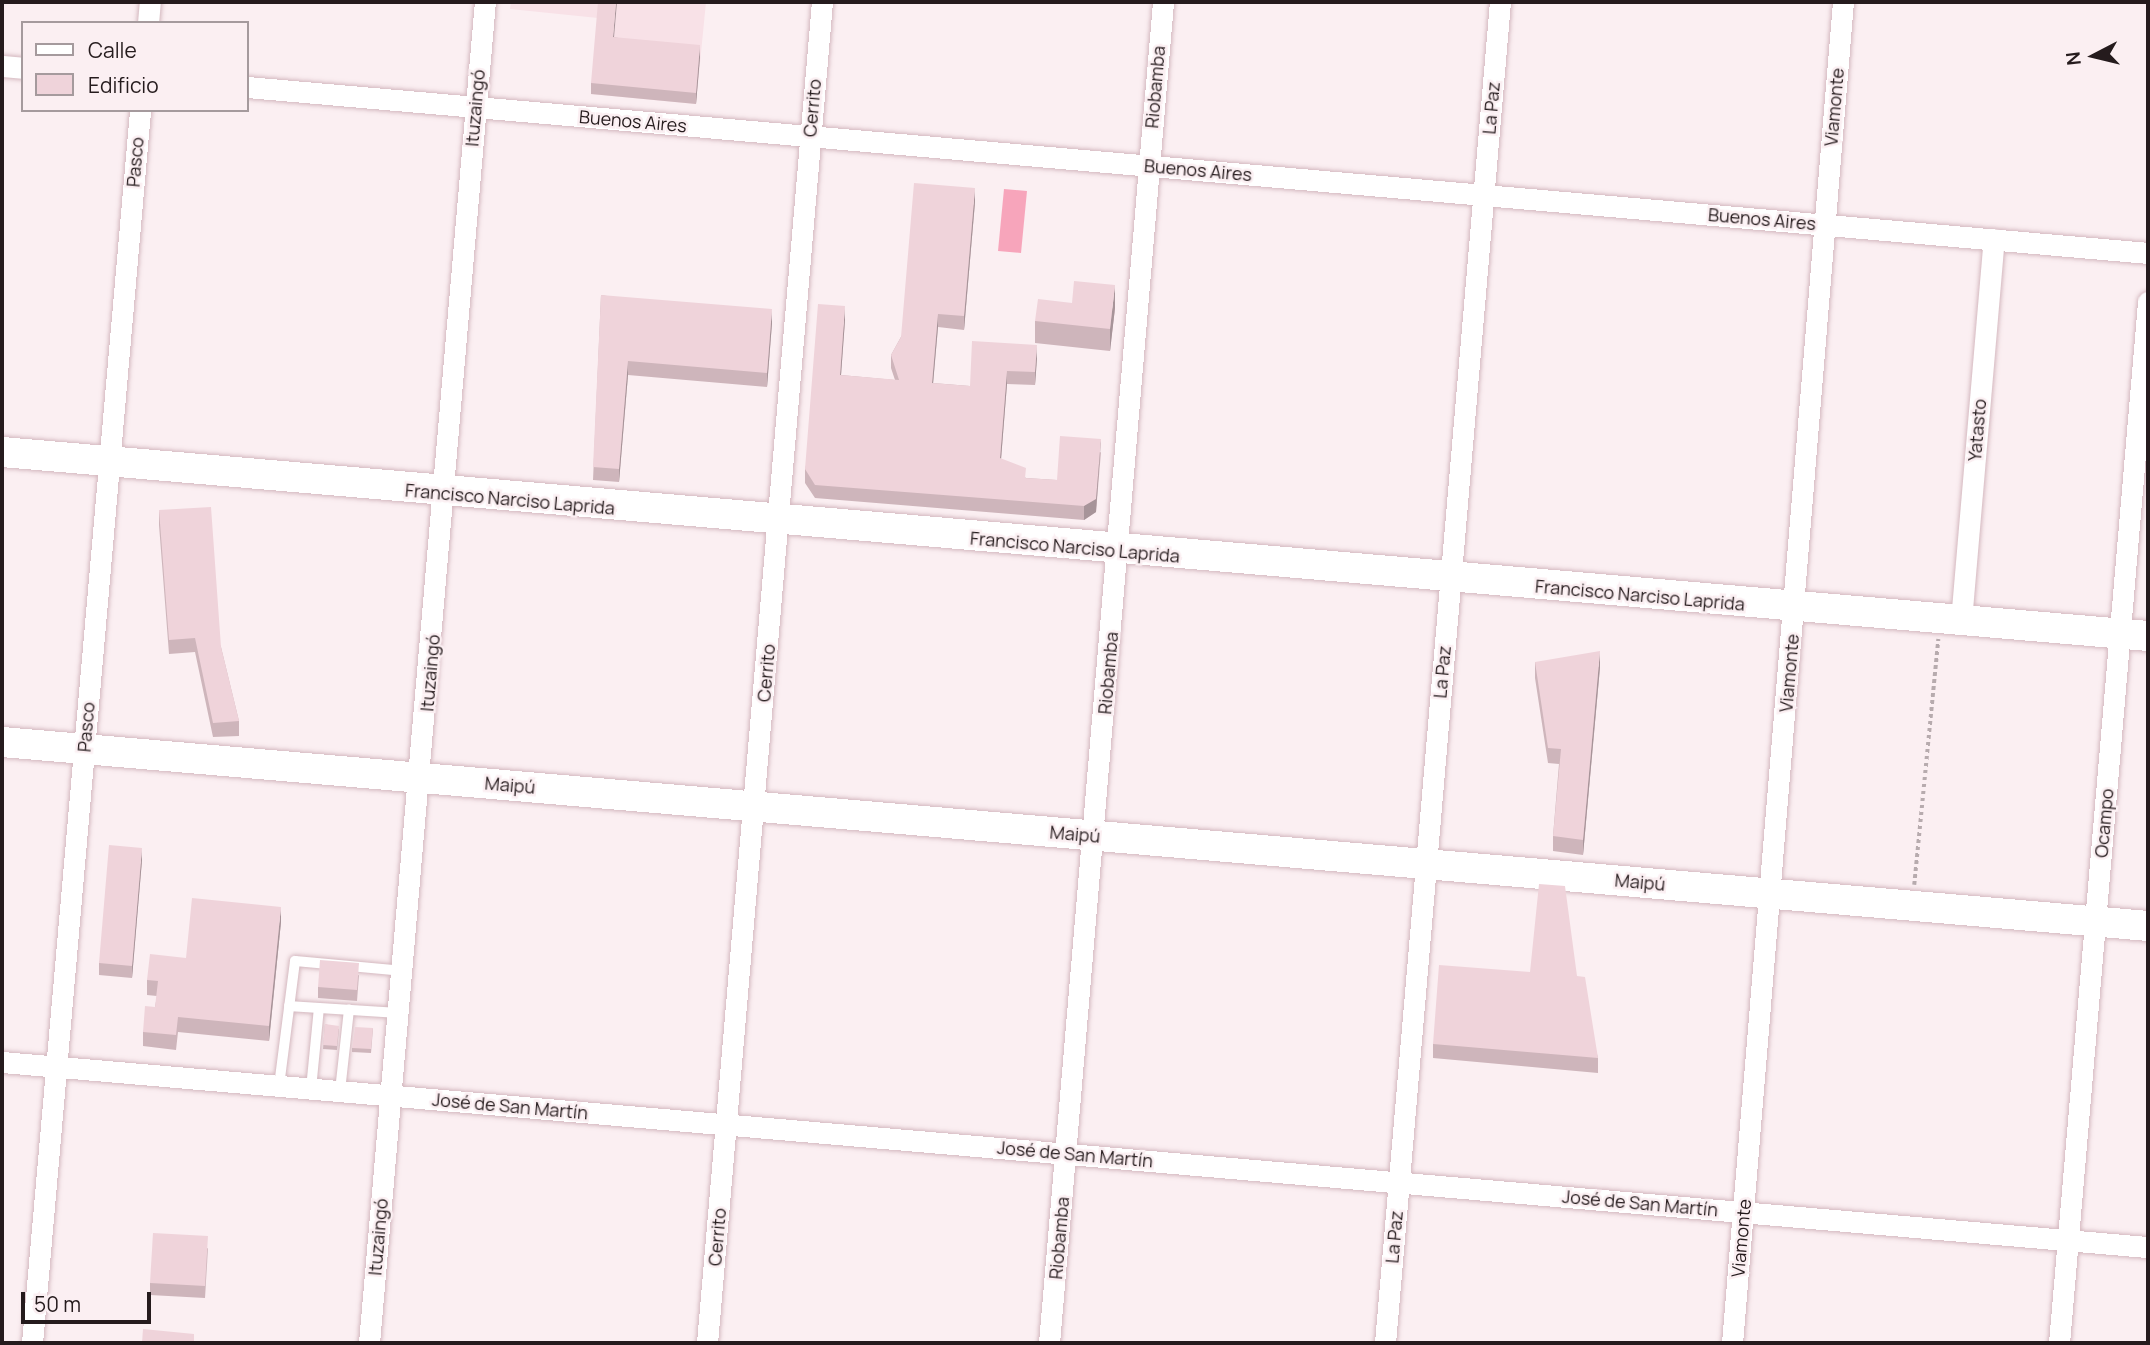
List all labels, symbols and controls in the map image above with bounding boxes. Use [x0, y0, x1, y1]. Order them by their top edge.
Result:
legend [21, 21, 248, 112]
north arrow [2059, 21, 2129, 91]
text: Calle [88, 36, 137, 64]
street label: Riobamba [1141, 45, 1169, 129]
text: N [2059, 50, 2087, 67]
street label: Viamonte [1820, 67, 1848, 147]
street label: Ituzaingó [461, 69, 489, 147]
text: Edificio [88, 71, 159, 99]
street label: Cerrito [799, 78, 825, 138]
street label: La Paz [1478, 81, 1504, 135]
street label: Buenos Aires [578, 106, 688, 136]
street label: Pasco [122, 136, 148, 188]
street label: Buenos Aires [1143, 155, 1253, 185]
street label: Buenos Aires [1707, 204, 1817, 234]
street label: Yatasto [1964, 398, 1990, 462]
street label: Francisco Narciso Laprida [404, 479, 616, 519]
street label: Francisco Narciso Laprida [969, 527, 1181, 567]
street label: Francisco Narciso Laprida [1534, 575, 1746, 615]
street label: Riobamba [1094, 631, 1122, 715]
street label: Viamonte [1775, 633, 1803, 713]
street label: Ituzaingó [416, 634, 444, 712]
street label: Cerrito [753, 643, 779, 703]
street label: La Paz [1429, 645, 1455, 699]
street label: Pasco [73, 701, 99, 753]
street label: Maipú [484, 772, 536, 798]
street label: Ocampo [2090, 787, 2118, 859]
street label: Maipú [1049, 821, 1101, 847]
street label: Maipú [1614, 869, 1666, 895]
street label: José de San Martín [431, 1088, 589, 1124]
street label: José de San Martín [996, 1136, 1154, 1172]
street label: José de San Martín [1561, 1185, 1719, 1221]
street label: Riobamba [1045, 1196, 1073, 1280]
street label: Ituzaingó [364, 1198, 392, 1276]
street label: Viamonte [1727, 1198, 1755, 1278]
street label: Cerrito [704, 1207, 730, 1267]
street label: La Paz [1381, 1210, 1407, 1264]
scale bar [24, 1278, 154, 1322]
text: 50 m [34, 1290, 81, 1318]

